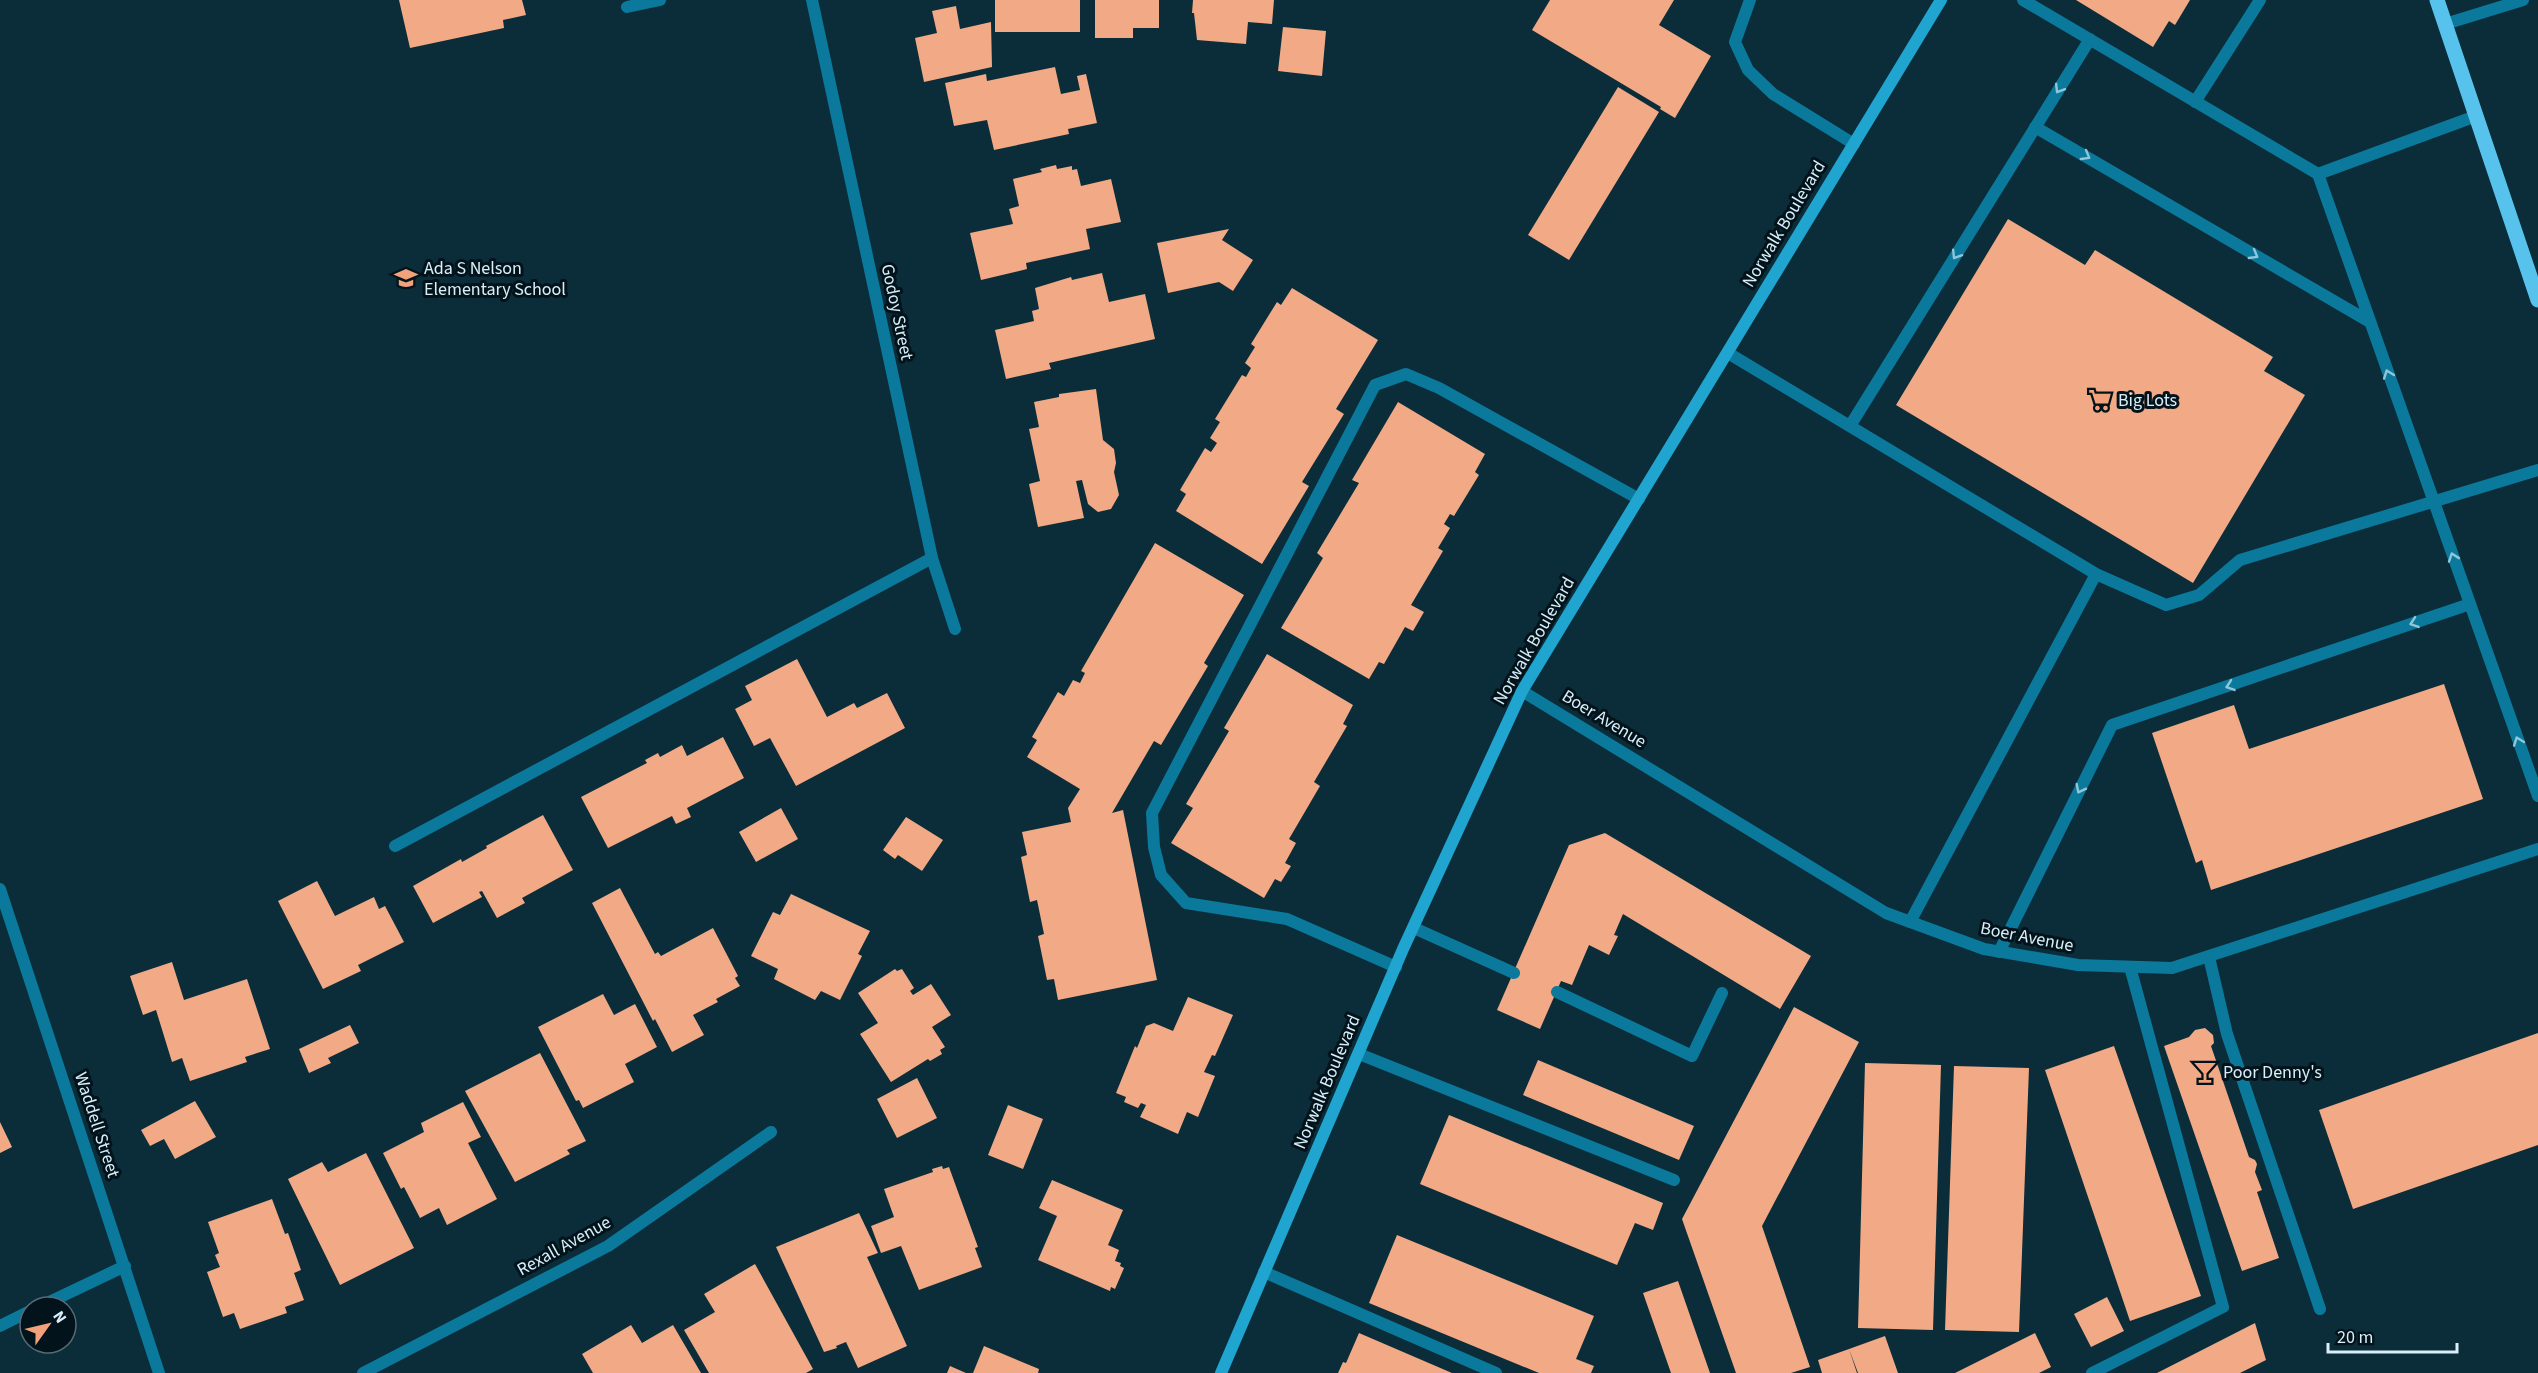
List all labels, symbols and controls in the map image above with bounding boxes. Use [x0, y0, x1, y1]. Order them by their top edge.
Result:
one-way arrow [2054, 83, 2066, 93]
one-way arrow [2080, 149, 2090, 160]
street label: Norwalk Boulevard [1736, 156, 1832, 292]
one-way arrow [2248, 247, 2258, 259]
one-way arrow [1951, 249, 1963, 259]
place label: Ada S Nelson Elementary School [424, 256, 566, 302]
street label: Godoy Street [875, 262, 919, 362]
school or university icon: Ada S Nelson Elementary School [393, 265, 419, 291]
one-way arrow [2382, 369, 2395, 379]
supermarket icon: Big Lots [2087, 387, 2113, 413]
place label: Big Lots [2118, 388, 2177, 413]
one-way arrow [2448, 552, 2461, 563]
street label: Norwalk Boulevard [1487, 572, 1581, 710]
one-way arrow [2409, 616, 2420, 628]
one-way arrow [2225, 678, 2236, 691]
street label: Boer Avenue [1557, 684, 1651, 754]
one-way arrow [2513, 736, 2526, 747]
one-way arrow [2076, 783, 2088, 794]
street label: Boer Avenue [1978, 916, 2076, 958]
street label: Norwalk Boulevard [1287, 1011, 1367, 1153]
bar icon: Poor Denny's [2192, 1059, 2218, 1085]
place label: Poor Denny's [2223, 1060, 2322, 1085]
street label: Waddell Street [68, 1069, 126, 1181]
street label: Rexall Avenue [512, 1210, 616, 1282]
north arrow [18, 1295, 78, 1355]
text: N [48, 1307, 72, 1328]
scale bar [2328, 1316, 2457, 1354]
text: 20 m [2337, 1325, 2373, 1350]

